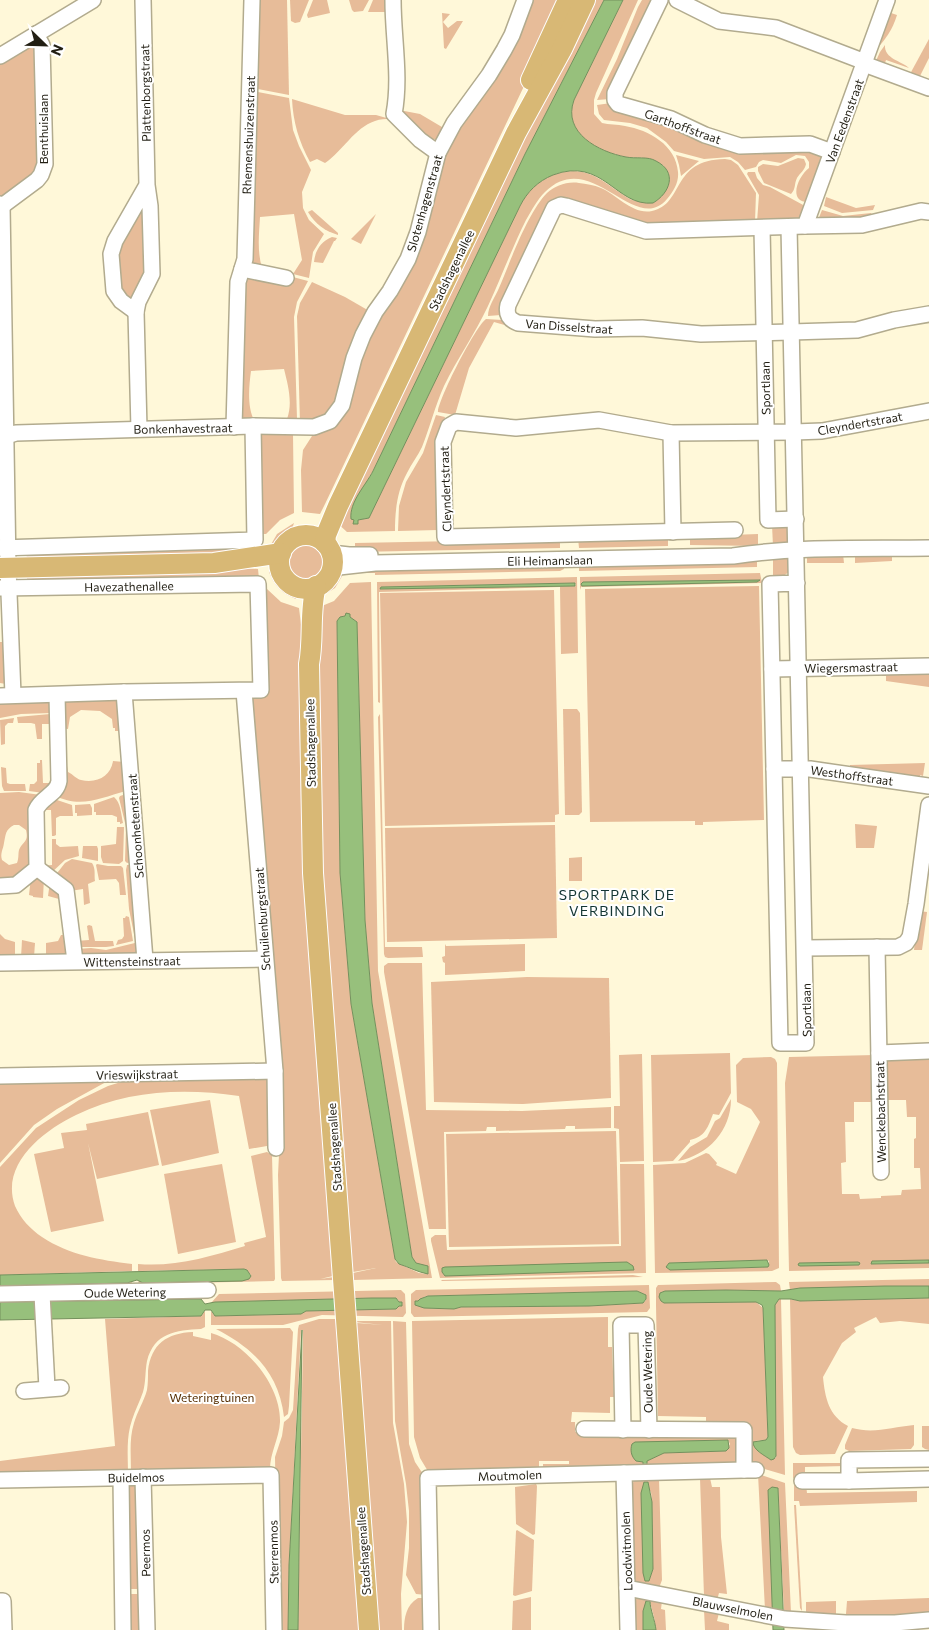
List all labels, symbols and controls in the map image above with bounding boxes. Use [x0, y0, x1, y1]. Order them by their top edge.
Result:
north arrow [20, 20, 70, 70]
text: N [48, 42, 67, 58]
street label: Plattenborgstraat [137, 44, 153, 142]
street label: Rhemenshuizenstraat [239, 75, 257, 195]
street label: Van Eedenstraat [822, 77, 866, 165]
street label: Benthuislaan [36, 94, 50, 164]
street label: Garthoffstraat [643, 106, 723, 146]
street label: Slotenhagenstraat [403, 153, 445, 253]
street label: Stadshagenallee [425, 227, 477, 313]
street label: Van Disselstraat [525, 316, 613, 336]
street label: Sportlaan [758, 361, 772, 415]
street label: Cleyndertstraat [816, 409, 904, 437]
street label: Bonkenhavestraat [133, 420, 233, 436]
street label: Cleyndertstraat [437, 446, 453, 532]
street label: Eli Heimanslaan [507, 552, 593, 568]
street label: Havezathenallee [84, 578, 174, 594]
street label: Wiegersmastraat [804, 659, 898, 675]
street label: Stadshagenallee [302, 699, 318, 787]
street label: Westhoffstraat [810, 762, 894, 788]
street label: Schoonhetenstraat [124, 773, 146, 879]
street label: Schuilenburgstraat [251, 867, 273, 971]
district label: SPORTPARK DE VERBINDING [559, 886, 675, 919]
street label: Wittensteinstraat [83, 953, 181, 969]
street label: Sportlaan [799, 983, 813, 1037]
street label: Wenckebachstraat [872, 1061, 888, 1163]
street label: Vrieswijkstraat [96, 1066, 178, 1082]
street label: Stadshagenallee [324, 1102, 344, 1192]
street label: Oude Wetering [84, 1284, 167, 1300]
street label: Oude Wetering [639, 1330, 655, 1413]
park label: Weteringtuinen [170, 1390, 254, 1404]
street label: Moutmolen [478, 1467, 542, 1483]
street label: Buidelmos [107, 1470, 165, 1484]
street label: Stadshagenallee [353, 1506, 373, 1596]
street label: Loodwitmolen [618, 1511, 634, 1591]
street label: Sterrenmos [265, 1520, 281, 1584]
street label: Peermos [138, 1529, 152, 1577]
street label: Blauwselmolen [691, 1593, 775, 1623]

